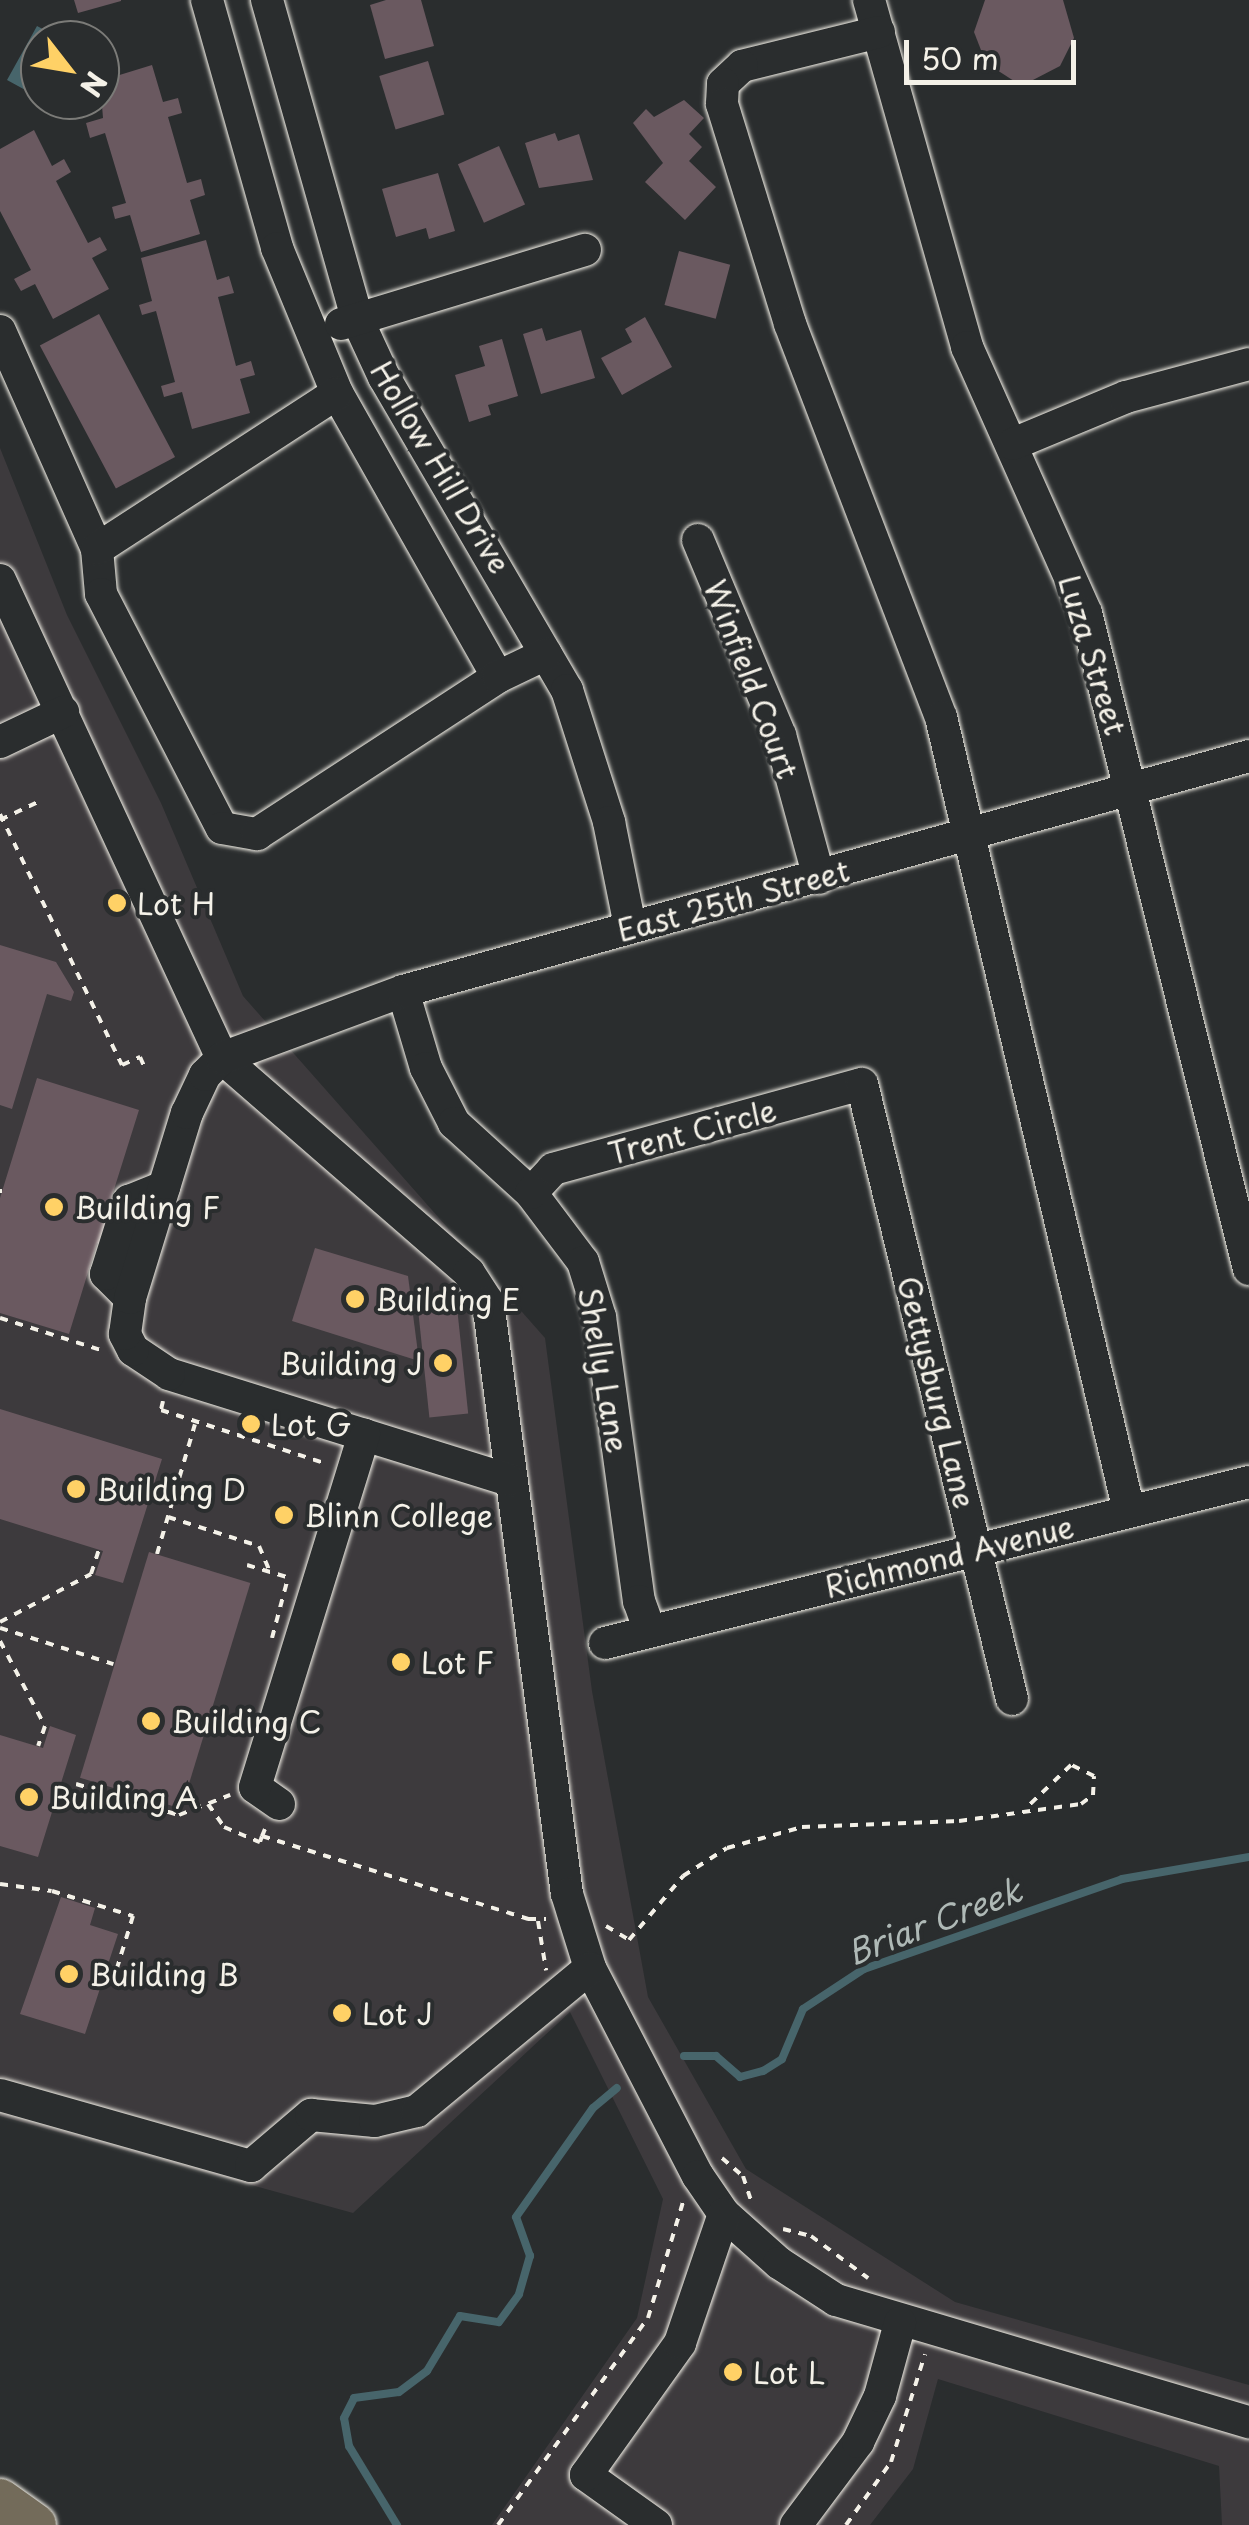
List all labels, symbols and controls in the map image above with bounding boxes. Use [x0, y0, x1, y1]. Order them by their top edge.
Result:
north arrow [20, 20, 120, 120]
scale bar [909, 20, 1082, 82]
text: 50 m [921, 35, 999, 80]
text: N [70, 64, 119, 105]
street label: Hollow Hill Drive [364, 355, 518, 579]
street label: Luza Street [1052, 571, 1134, 739]
street label: Winfield Court [697, 574, 807, 784]
street label: East 25th Street [613, 852, 853, 948]
place label: Lot H [137, 885, 216, 921]
marker: Lot H [106, 892, 128, 914]
street label: Trent Circle [604, 1091, 780, 1171]
place label: Building F [74, 1189, 218, 1225]
marker: Building F [43, 1196, 65, 1218]
street label: Gettysburg Lane [891, 1272, 983, 1512]
place label: Building E [375, 1281, 521, 1317]
street label: Shelly Lane [572, 1284, 636, 1456]
marker: Building E [344, 1288, 366, 1310]
place label: Building J [278, 1345, 423, 1381]
marker: Building J [432, 1352, 454, 1374]
place label: Lot G [271, 1406, 352, 1442]
marker: Lot G [240, 1413, 262, 1435]
place label: Building D [96, 1471, 247, 1507]
marker: Building D [65, 1478, 87, 1500]
place label: Blinn College [304, 1497, 492, 1533]
marker: Blinn College [273, 1504, 295, 1526]
street label: Richmond Avenue [821, 1508, 1077, 1604]
place label: Lot F [421, 1644, 494, 1680]
marker: Lot F [390, 1651, 412, 1673]
place label: Building C [171, 1703, 321, 1739]
marker: Building C [140, 1710, 162, 1732]
place label: Building A [49, 1779, 199, 1815]
marker: Building A [18, 1786, 40, 1808]
water label: Briar Creek [841, 1870, 1027, 1972]
place label: Building B [89, 1956, 236, 1992]
marker: Building B [58, 1963, 80, 1985]
place label: Lot J [362, 1995, 436, 2031]
marker: Lot J [331, 2002, 353, 2024]
place label: Lot L [753, 2354, 826, 2390]
marker: Lot L [722, 2361, 744, 2383]

